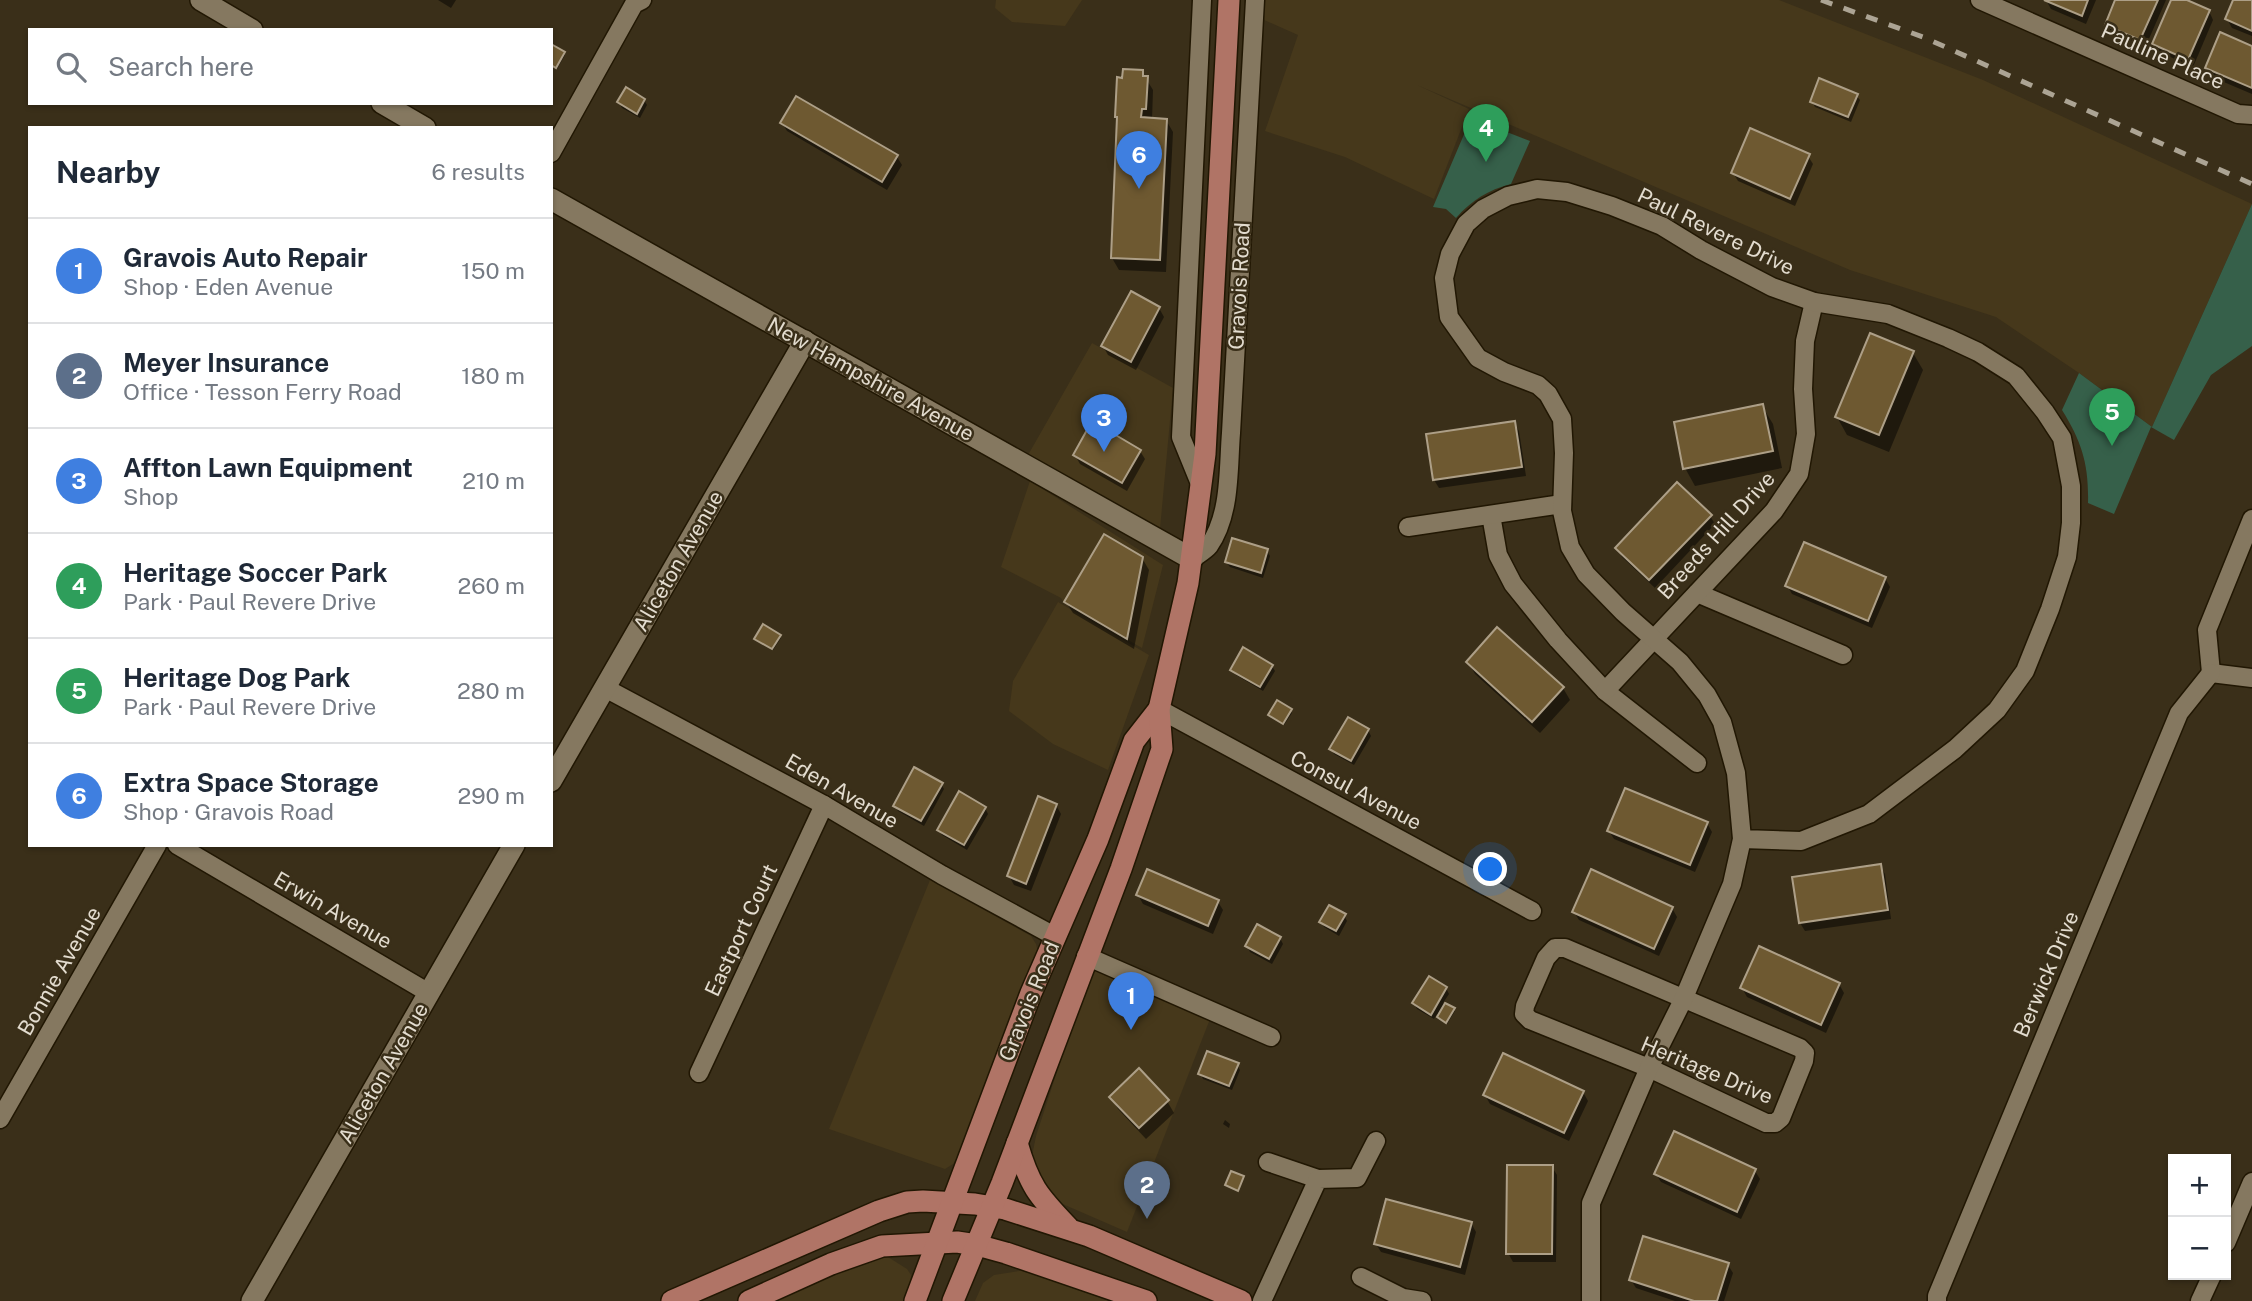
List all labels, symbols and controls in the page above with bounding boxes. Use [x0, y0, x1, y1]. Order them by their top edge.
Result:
street label: Pauline Place [2098, 18, 2228, 94]
search box [28, 28, 553, 105]
icon: search [52, 48, 90, 86]
text: Search here [108, 51, 254, 82]
pin: 4 [1463, 104, 1509, 162]
pin: 6 [1116, 131, 1162, 189]
text: Nearby [56, 154, 160, 190]
text: 6 results [432, 158, 525, 185]
street label: Paul Revere Drive [1633, 182, 1799, 280]
street label: Gravois Road [1223, 222, 1255, 350]
text: Gravois Auto Repair [123, 242, 368, 273]
text: 1 [74, 257, 84, 284]
text: 150 m [461, 257, 525, 284]
text: Shop · Eden Avenue [123, 273, 333, 300]
street label: New Hampshire Avenue [763, 312, 979, 446]
text: Meyer Insurance [123, 347, 329, 378]
text: 2 [72, 362, 86, 389]
text: 180 m [461, 362, 525, 389]
text: Office · Tesson Ferry Road [123, 378, 402, 405]
pin: 5 [2089, 388, 2135, 446]
pin: 3 [1081, 394, 1127, 452]
text: Affton Lawn Equipment [123, 452, 413, 483]
street label: Breeds Hill Drive [1652, 466, 1780, 604]
text: 3 [71, 467, 87, 494]
text: 210 m [462, 467, 525, 494]
text: Shop [123, 483, 178, 510]
street label: Aliceton Avenue [628, 486, 728, 636]
text: Heritage Soccer Park [123, 557, 387, 588]
text: 4 [71, 572, 87, 599]
text: 260 m [458, 572, 525, 599]
text: Park · Paul Revere Drive [123, 588, 376, 615]
text: Heritage Dog Park [123, 662, 350, 693]
text: 5 [71, 677, 87, 704]
text: 280 m [457, 677, 525, 704]
text: Park · Paul Revere Drive [123, 693, 376, 720]
street label: Consul Avenue [1286, 745, 1426, 835]
street label: Eden Avenue [781, 749, 903, 833]
text: Extra Space Storage [123, 767, 379, 798]
text: 6 [71, 782, 87, 809]
text: 290 m [458, 782, 525, 809]
text: Shop · Gravois Road [123, 798, 334, 825]
your location [1473, 852, 1507, 886]
street label: Eastport Court [699, 860, 783, 1000]
street label: Erwin Avenue [269, 866, 397, 954]
street label: Bonnie Avenue [12, 902, 106, 1040]
street label: Berwick Drive [2008, 907, 2084, 1041]
street label: Gravois Road [994, 937, 1064, 1065]
pin: 1 [1108, 972, 1154, 1030]
street label: Aliceton Avenue [333, 998, 433, 1148]
street label: Heritage Drive [1637, 1031, 1777, 1109]
map controls [2168, 1154, 2231, 1280]
button: + [2168, 1154, 2231, 1217]
pin: 2 [1124, 1161, 1170, 1219]
button: − [2168, 1217, 2231, 1280]

